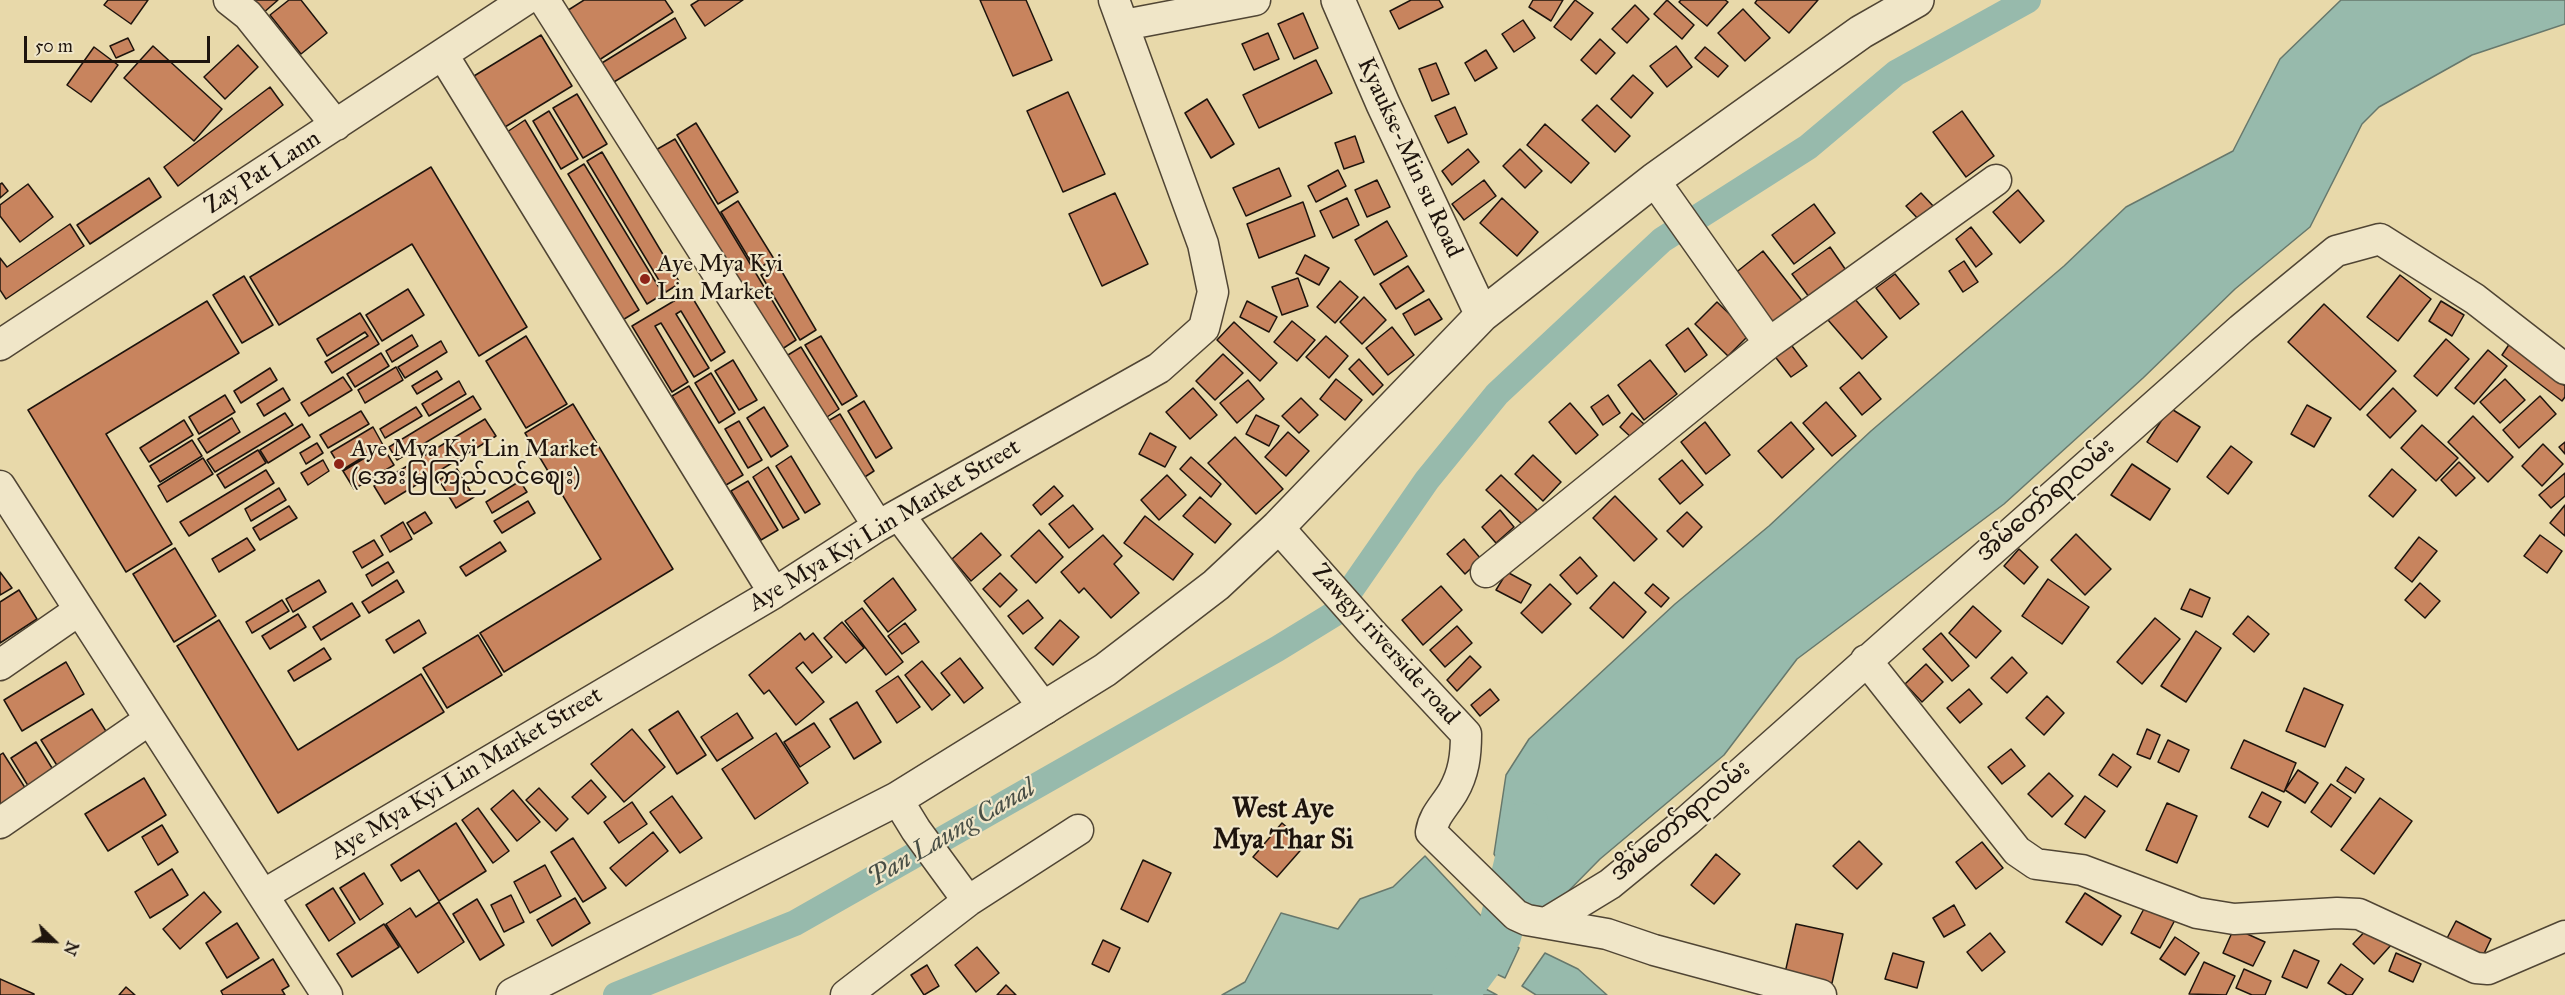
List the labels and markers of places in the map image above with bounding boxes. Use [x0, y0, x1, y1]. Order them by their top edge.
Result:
place label: Aye Mya Kyi Lin Market [657, 251, 783, 307]
marker: Aye Mya Kyi Lin Market [638, 272, 652, 286]
place label: Aye Mya Kyi Lin Market (အေးမြကြည်လင်ဈေး) [351, 436, 598, 492]
marker: Aye Mya Kyi Lin Market (အေးမြကြည်လင်ဈေး) [332, 457, 346, 471]

